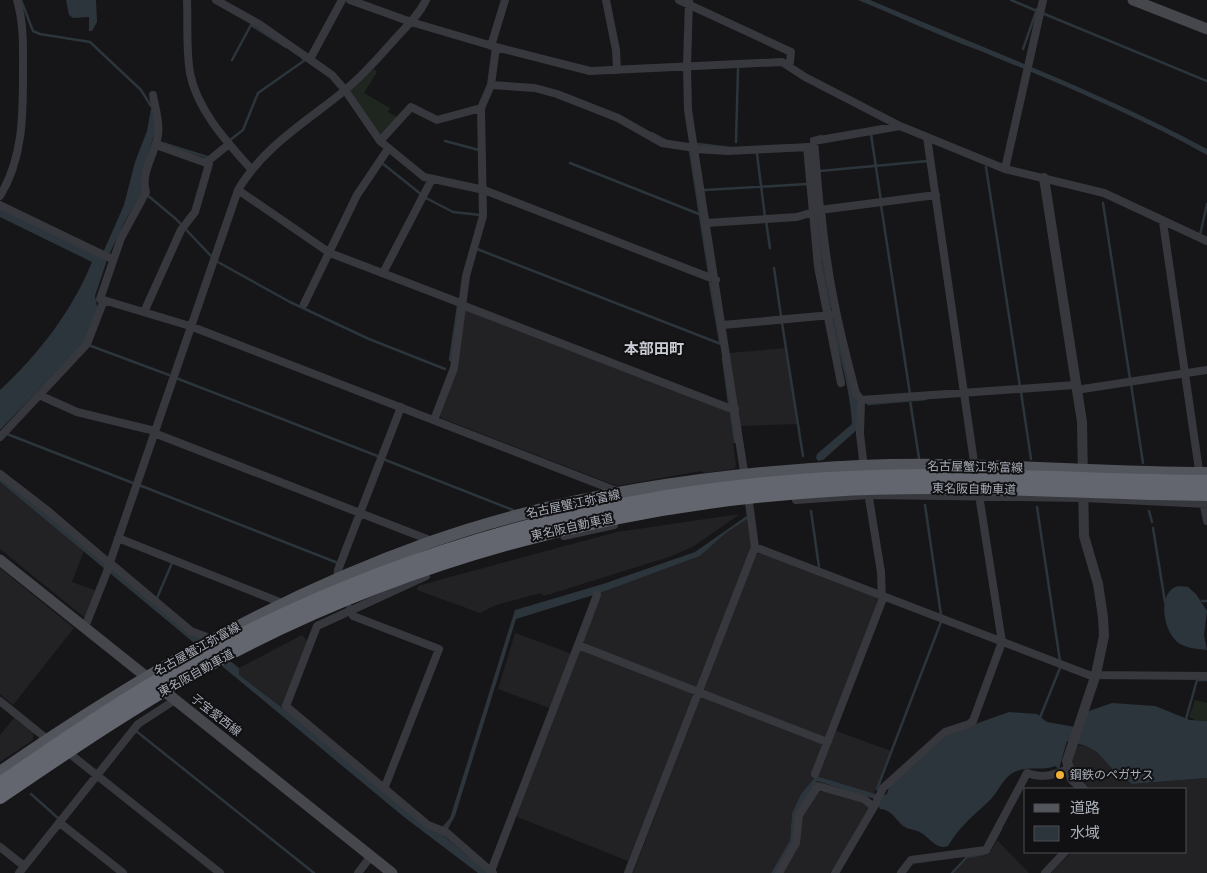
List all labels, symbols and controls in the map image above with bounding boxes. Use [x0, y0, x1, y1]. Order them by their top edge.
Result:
district label: 本部田町 [624, 340, 684, 358]
street label: 名古屋蟹江弥富線 [927, 459, 1023, 475]
street label: 東名阪自動車道 [932, 481, 1016, 497]
street label: 名古屋蟹江弥富線 [525, 487, 621, 521]
street label: 東名阪自動車道 [529, 511, 615, 543]
street label: 名古屋蟹江弥富線 [152, 620, 242, 678]
street label: 東名阪自動車道 [156, 647, 236, 699]
street label: 子宝愛西線 [188, 691, 244, 739]
place label: 鋼鉄のペガサス [1070, 768, 1154, 782]
marker: 鋼鉄のペガサス [1054, 769, 1066, 781]
legend [1024, 788, 1187, 853]
text: 道路 [1070, 799, 1100, 817]
text: 水域 [1070, 824, 1100, 842]

